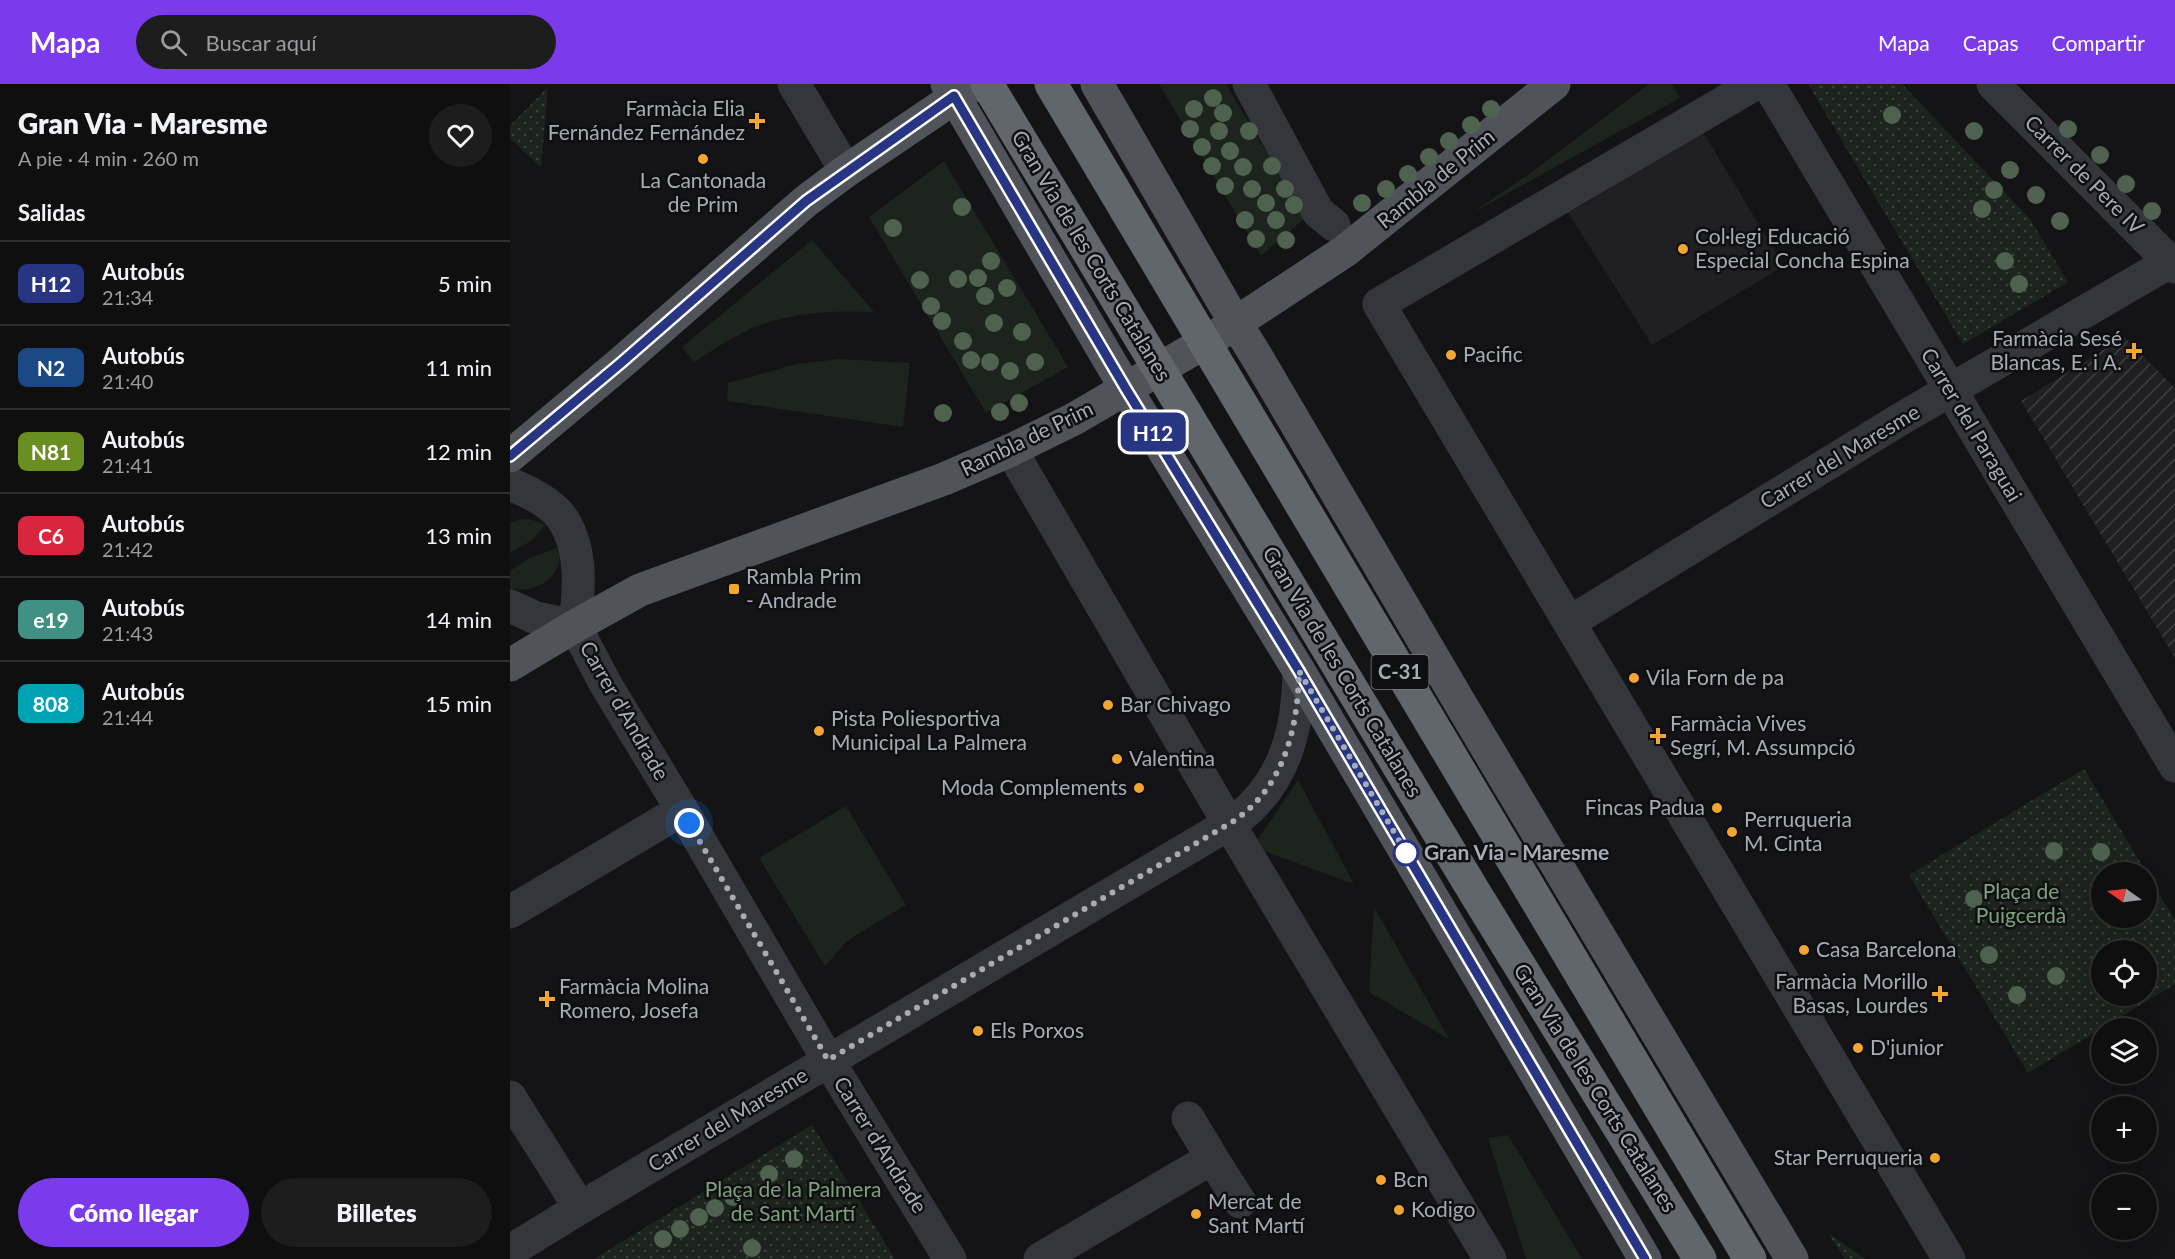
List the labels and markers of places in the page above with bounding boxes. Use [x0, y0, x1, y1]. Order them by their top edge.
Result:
place label: Farmàcia Elia Fernández Fernández [548, 95, 745, 144]
marker: Farmàcia Elia Fernández Fernández [750, 114, 764, 128]
marker: La Cantonada de Prim [696, 152, 710, 166]
place label: La Cantonada de Prim [640, 167, 766, 216]
place label: Col·legi Educació Especial Concha Espina [1695, 223, 1910, 272]
marker: Col·legi Educació Especial Concha Espina [1676, 242, 1690, 256]
place label: Farmàcia Sesé Blancas, E. i A. [1990, 325, 2122, 374]
place label: Pacific [1463, 341, 1523, 366]
marker: Farmàcia Sesé Blancas, E. i A. [2127, 344, 2141, 358]
marker: Pacific [1444, 348, 1458, 362]
place label: Rambla Prim - Andrade [746, 563, 862, 612]
marker: Rambla Prim - Andrade [727, 582, 741, 596]
place label: Vila Forn de pa [1646, 664, 1784, 689]
marker: Vila Forn de pa [1627, 671, 1641, 685]
place label: Bar Chivago [1120, 691, 1231, 716]
marker: Bar Chivago [1101, 698, 1115, 712]
place label: Pista Poliesportiva Municipal La Palmera [831, 705, 1027, 754]
place label: Farmàcia Vives Segrí, M. Assumpció [1670, 710, 1856, 759]
marker: Pista Poliesportiva Municipal La Palmera [812, 724, 826, 738]
marker: Farmàcia Vives Segrí, M. Assumpció [1651, 729, 1665, 743]
place label: Valentina [1129, 745, 1215, 770]
marker: Valentina [1110, 752, 1124, 766]
place label: Moda Complements [941, 774, 1127, 799]
marker: Moda Complements [1132, 781, 1146, 795]
place label: Fincas Padua [1585, 794, 1705, 819]
marker: Fincas Padua [1710, 801, 1724, 815]
place label: Perruqueria M. Cinta [1744, 806, 1852, 855]
marker: Perruqueria M. Cinta [1725, 825, 1739, 839]
place label: Gran Via - Maresme [1424, 839, 1609, 864]
marker: Gran Via - Maresme [1393, 840, 1419, 866]
place label: Casa Barcelona [1816, 936, 1956, 961]
marker: Casa Barcelona [1797, 943, 1811, 957]
place label: Farmàcia Morillo Basas, Lourdes [1775, 968, 1928, 1017]
place label: Farmàcia Molina Romero, Josefa [559, 973, 709, 1022]
marker: Farmàcia Morillo Basas, Lourdes [1933, 987, 1947, 1001]
marker: Farmàcia Molina Romero, Josefa [540, 992, 554, 1006]
place label: Els Porxos [990, 1017, 1084, 1042]
marker: Els Porxos [971, 1024, 985, 1038]
place label: D'junior [1870, 1034, 1944, 1059]
marker: D'junior [1851, 1041, 1865, 1055]
place label: Star Perruqueria [1774, 1144, 1923, 1169]
marker: Star Perruqueria [1928, 1151, 1942, 1165]
place label: Bcn [1393, 1166, 1428, 1191]
marker: Bcn [1374, 1173, 1388, 1187]
place label: Mercat de Sant Martí [1208, 1188, 1305, 1237]
place label: Kodigo [1411, 1196, 1476, 1221]
marker: Kodigo [1392, 1203, 1406, 1217]
marker: Mercat de Sant Martí [1189, 1207, 1203, 1221]

